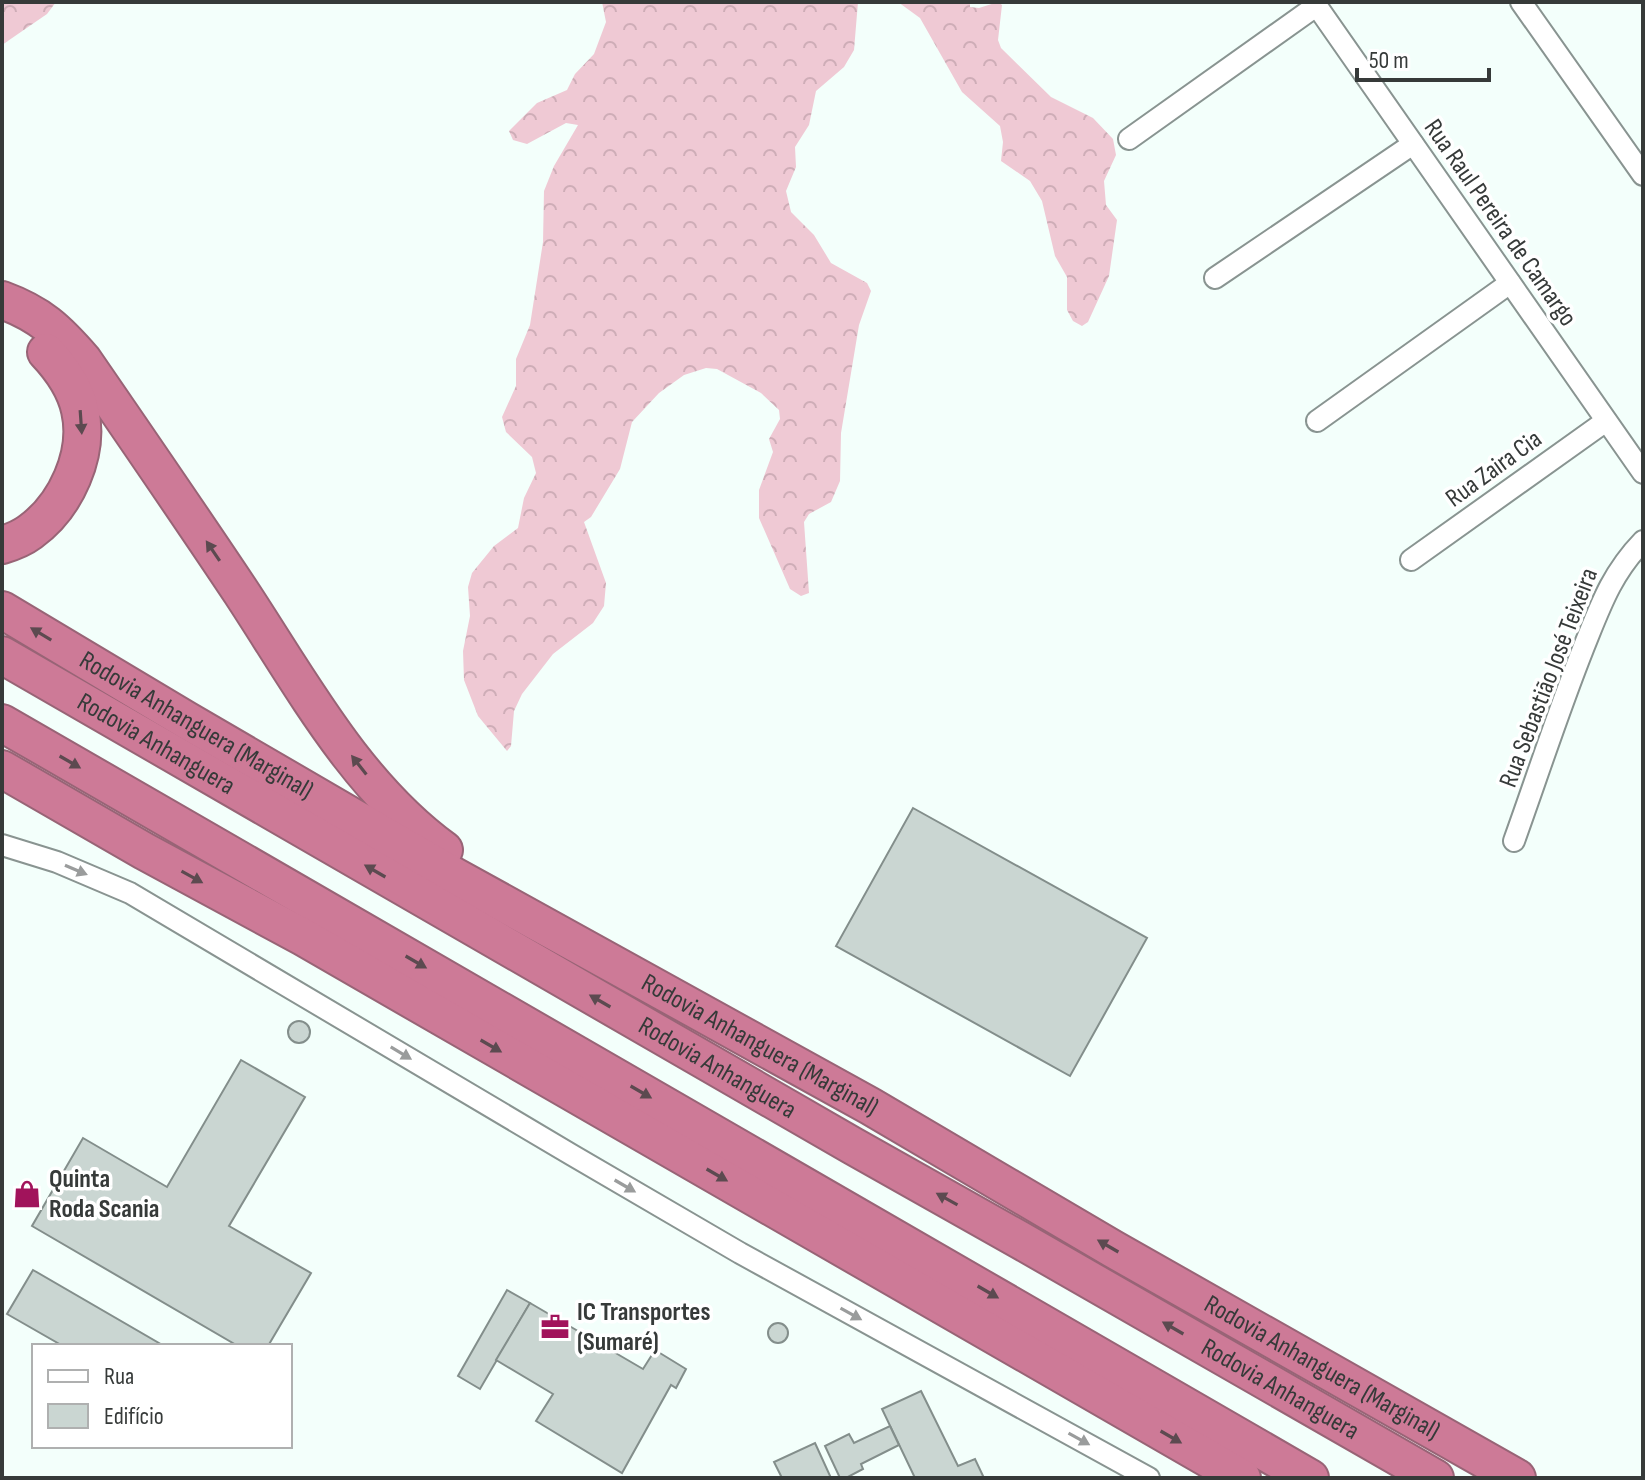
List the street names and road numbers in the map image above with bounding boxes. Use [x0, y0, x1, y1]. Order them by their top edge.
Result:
street label: Rua Raul Pereira de Camargo [1417, 114, 1583, 332]
street label: Rua Zaira Cia [1440, 424, 1548, 514]
street label: Rua Sebastião José Teixeira [1493, 564, 1605, 792]
street label: Rodovia Anhanguera (Marginal) [73, 645, 319, 805]
street label: Rodovia Anhanguera [72, 686, 240, 802]
street label: Rodovia Anhanguera (Marginal) [635, 967, 883, 1123]
street label: Rodovia Anhanguera [634, 1010, 802, 1126]
street label: Rodovia Anhanguera (Marginal) [1198, 1287, 1444, 1447]
street label: Rodovia Anhanguera [1197, 1331, 1365, 1447]

